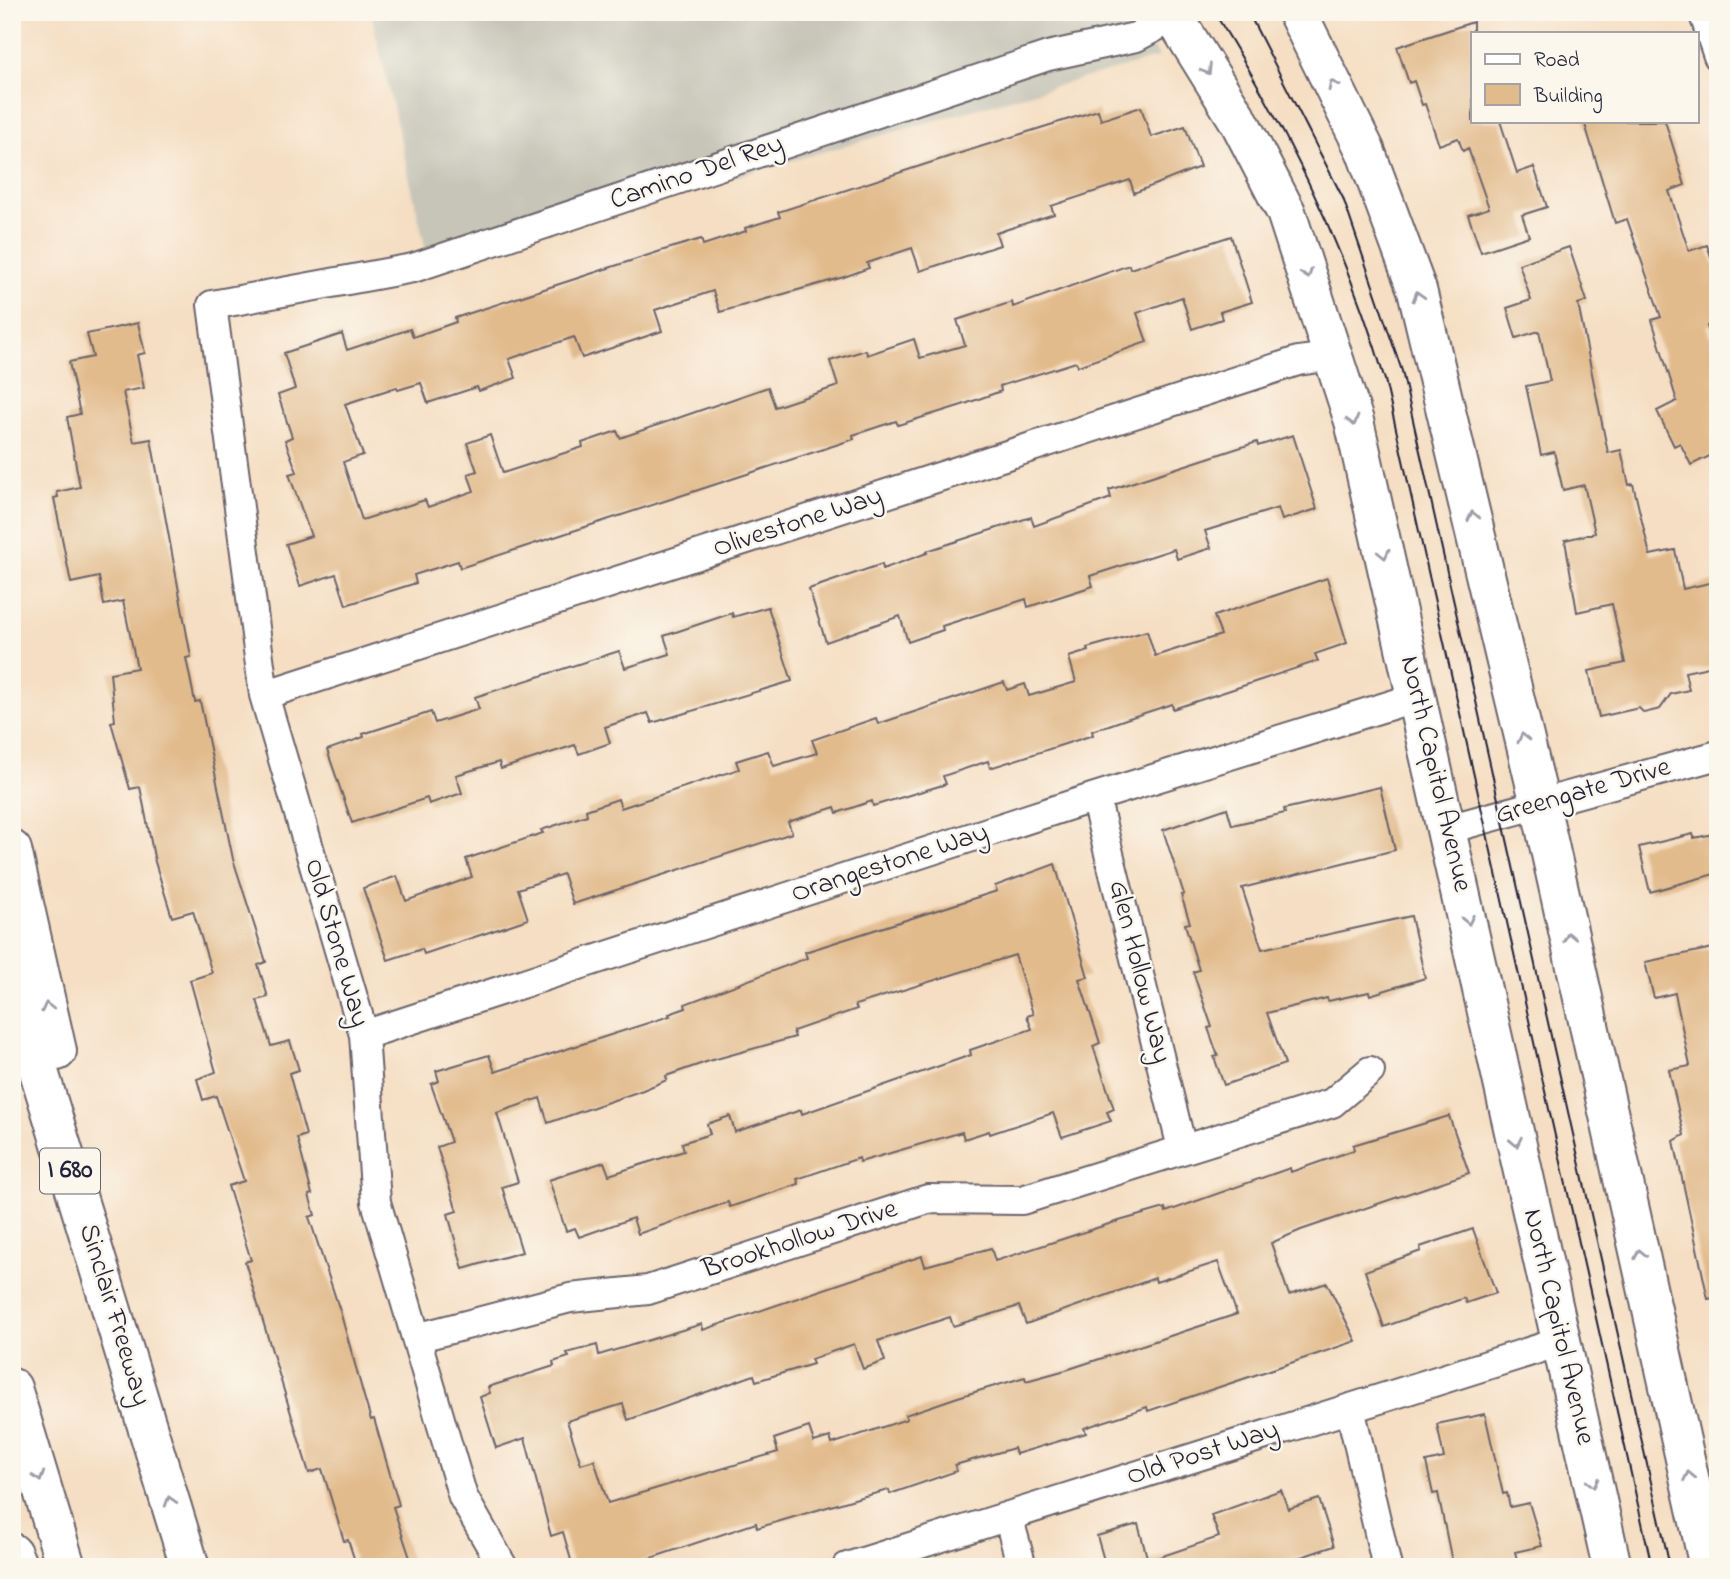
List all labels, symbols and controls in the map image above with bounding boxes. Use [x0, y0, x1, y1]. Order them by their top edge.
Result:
legend [1471, 32, 1698, 122]
text: Road [1534, 46, 1580, 76]
one-way arrow [1199, 63, 1212, 76]
one-way arrow [1327, 80, 1341, 92]
text: Building [1533, 82, 1603, 114]
street label: Camino Del Rey [605, 124, 789, 222]
one-way arrow [1299, 267, 1313, 280]
one-way arrow [1412, 290, 1427, 302]
one-way arrow [1345, 415, 1359, 427]
street label: Olivestone Way [708, 476, 888, 570]
one-way arrow [1467, 510, 1481, 522]
one-way arrow [1376, 547, 1391, 559]
street label: North Capitol Avenue [1388, 652, 1482, 897]
one-way arrow [1517, 732, 1532, 744]
street label: Greengate Drive [1491, 747, 1676, 837]
street label: Orangestone Way [786, 813, 994, 915]
street label: Old Stone Way [292, 854, 380, 1032]
street label: Glen Hollow Way [1096, 876, 1182, 1068]
one-way arrow [1459, 914, 1474, 926]
one-way arrow [1563, 931, 1577, 943]
one-way arrow [41, 1001, 56, 1013]
one-way arrow [1508, 1136, 1523, 1148]
road number: I 680 [40, 1148, 100, 1194]
street label: Brookhollow Drive [696, 1189, 903, 1291]
street label: North Capitol Avenue [1511, 1205, 1605, 1450]
street label: Sinclair Freeway [67, 1219, 161, 1411]
one-way arrow [1634, 1248, 1649, 1260]
street label: Old Post Way [1122, 1410, 1284, 1498]
one-way arrow [30, 1470, 45, 1482]
one-way arrow [1683, 1470, 1698, 1482]
one-way arrow [1585, 1477, 1599, 1489]
one-way arrow [164, 1496, 179, 1508]

